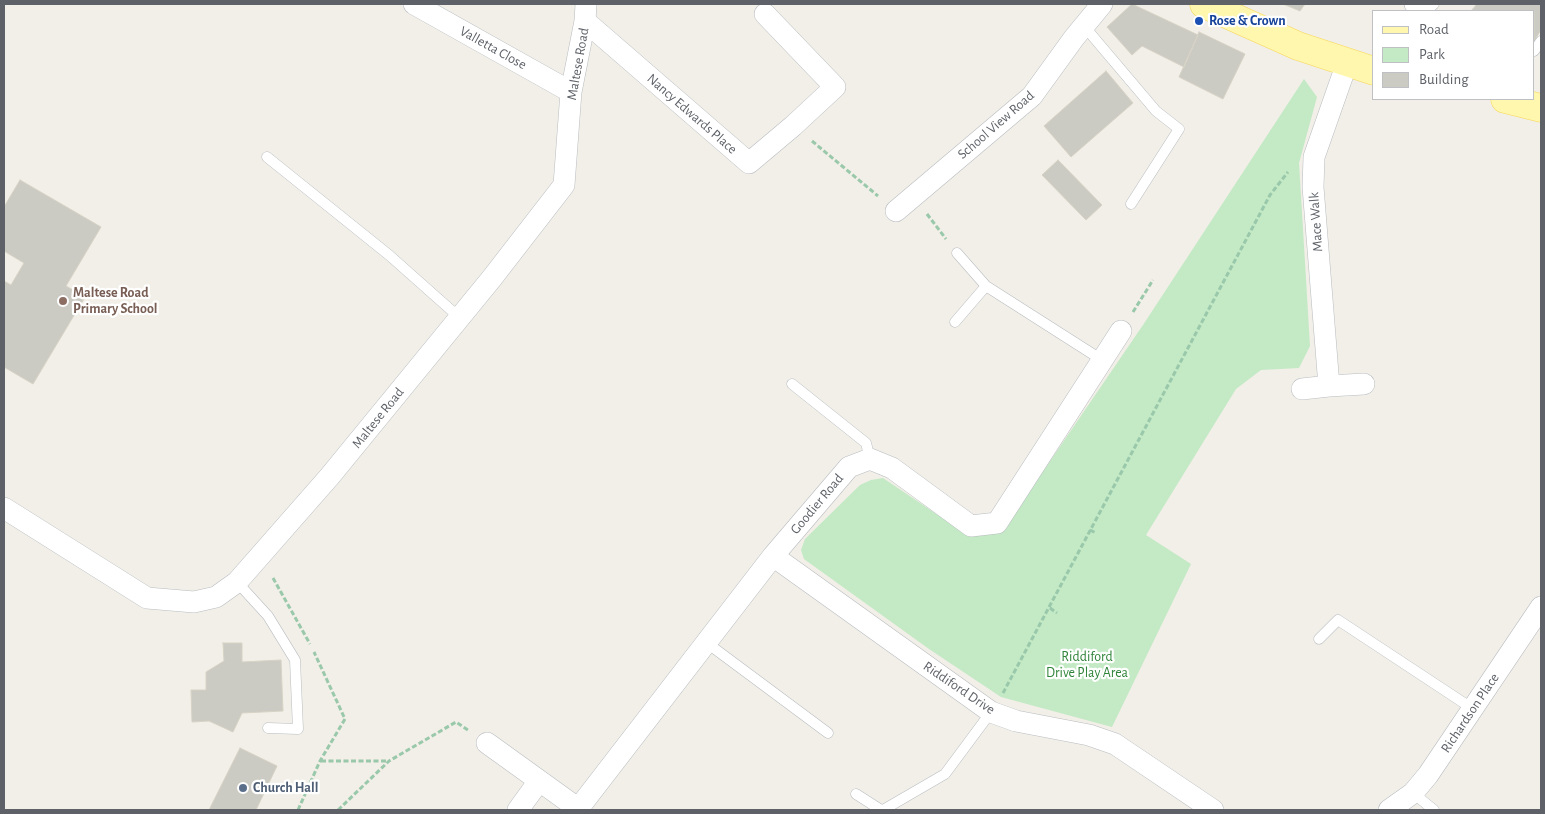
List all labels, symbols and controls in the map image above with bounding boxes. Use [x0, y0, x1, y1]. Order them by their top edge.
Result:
legend [1372, 10, 1535, 100]
place label: Rose & Crown [1209, 13, 1286, 29]
marker: Rose & Crown [1193, 15, 1205, 27]
text: Road [1419, 22, 1449, 37]
street label: Valletta Close [457, 23, 529, 73]
street label: Maltese Road [563, 26, 593, 102]
text: Park [1419, 47, 1445, 62]
street label: Nancy Edwards Place [643, 70, 741, 158]
text: Building [1419, 72, 1469, 87]
street label: School View Road [954, 87, 1038, 163]
street label: Mace Walk [1306, 192, 1326, 252]
place label: Maltese Road Primary School [73, 285, 158, 318]
marker: Maltese Road Primary School [57, 295, 69, 307]
street label: Maltese Road [348, 384, 408, 452]
street label: Goodier Road [787, 470, 847, 538]
park label: Riddiford Drive Play Area [1046, 649, 1128, 682]
street label: Riddiford Drive [920, 658, 998, 718]
street label: Richardson Place [1437, 670, 1503, 756]
place label: Church Hall [253, 780, 318, 796]
marker: Church Hall [237, 782, 249, 794]

